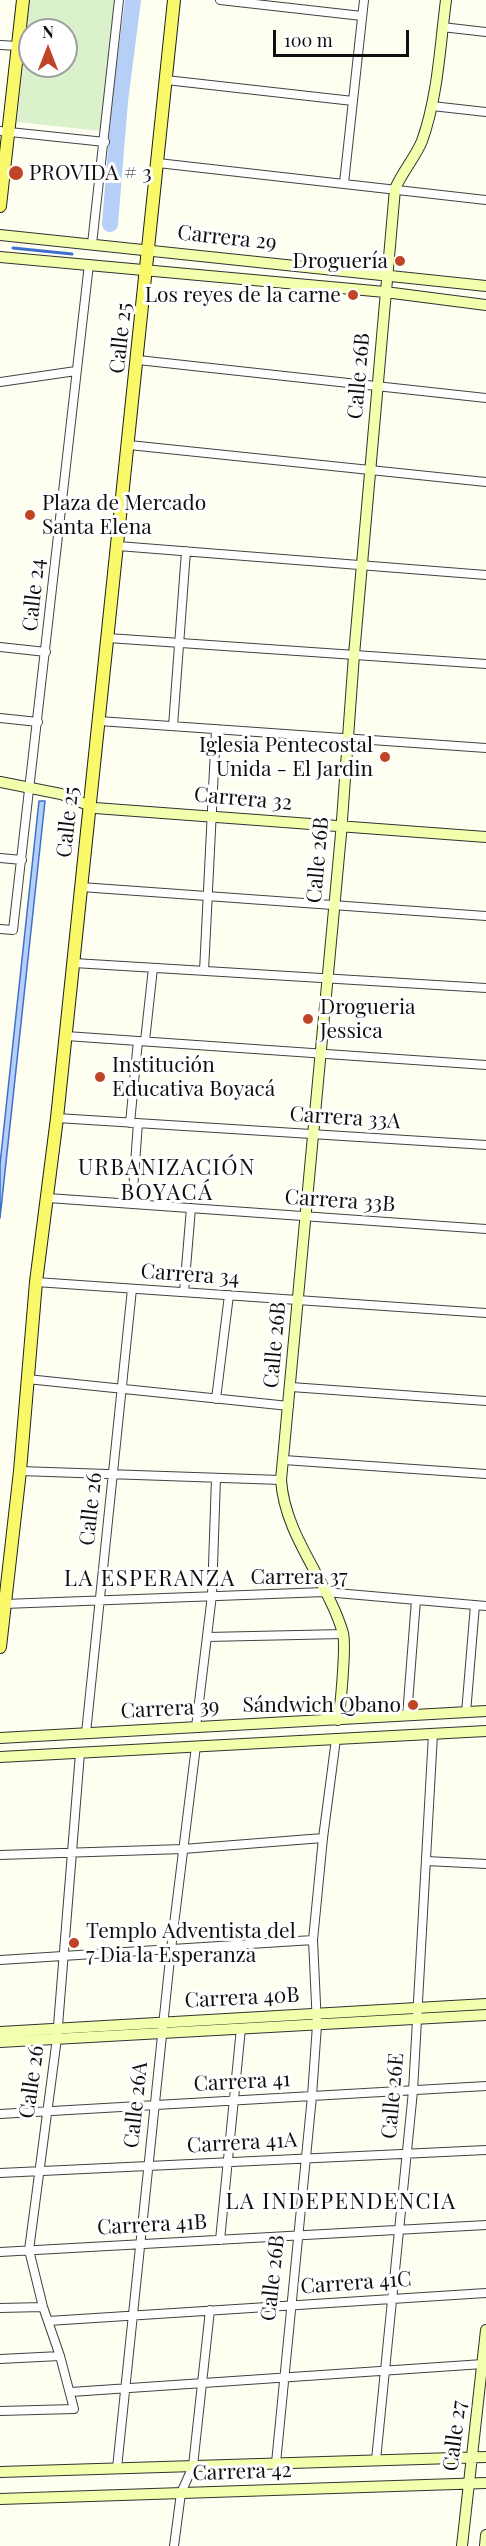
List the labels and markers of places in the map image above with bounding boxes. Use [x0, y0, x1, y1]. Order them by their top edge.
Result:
place label: PROVIDA # 3 [29, 160, 152, 186]
marker: PROVIDA # 3 [7, 164, 25, 182]
place label: Droguería [293, 248, 388, 274]
marker: Droguería [393, 254, 407, 268]
place label: Los reyes de la carne [145, 282, 341, 308]
marker: Los reyes de la carne [346, 288, 360, 302]
place label: Plaza de Mercado Santa Elena [42, 490, 206, 540]
marker: Plaza de Mercado Santa Elena [23, 508, 37, 522]
place label: Iglesia Pentecostal Unida - El Jardin [199, 732, 373, 782]
marker: Iglesia Pentecostal Unida - El Jardin [378, 750, 392, 764]
place label: Drogueria Jessica [320, 994, 415, 1044]
marker: Drogueria Jessica [301, 1012, 315, 1026]
place label: Institución Educativa Boyacá [112, 1052, 275, 1102]
marker: Institución Educativa Boyacá [93, 1070, 107, 1084]
place label: Sándwich Qbano [242, 1692, 401, 1718]
marker: Sándwich Qbano [406, 1698, 420, 1712]
place label: Templo Adventista del 7 Dia la Esperanza [86, 1918, 296, 1968]
marker: Templo Adventista del 7 Dia la Esperanza [67, 1936, 81, 1950]

